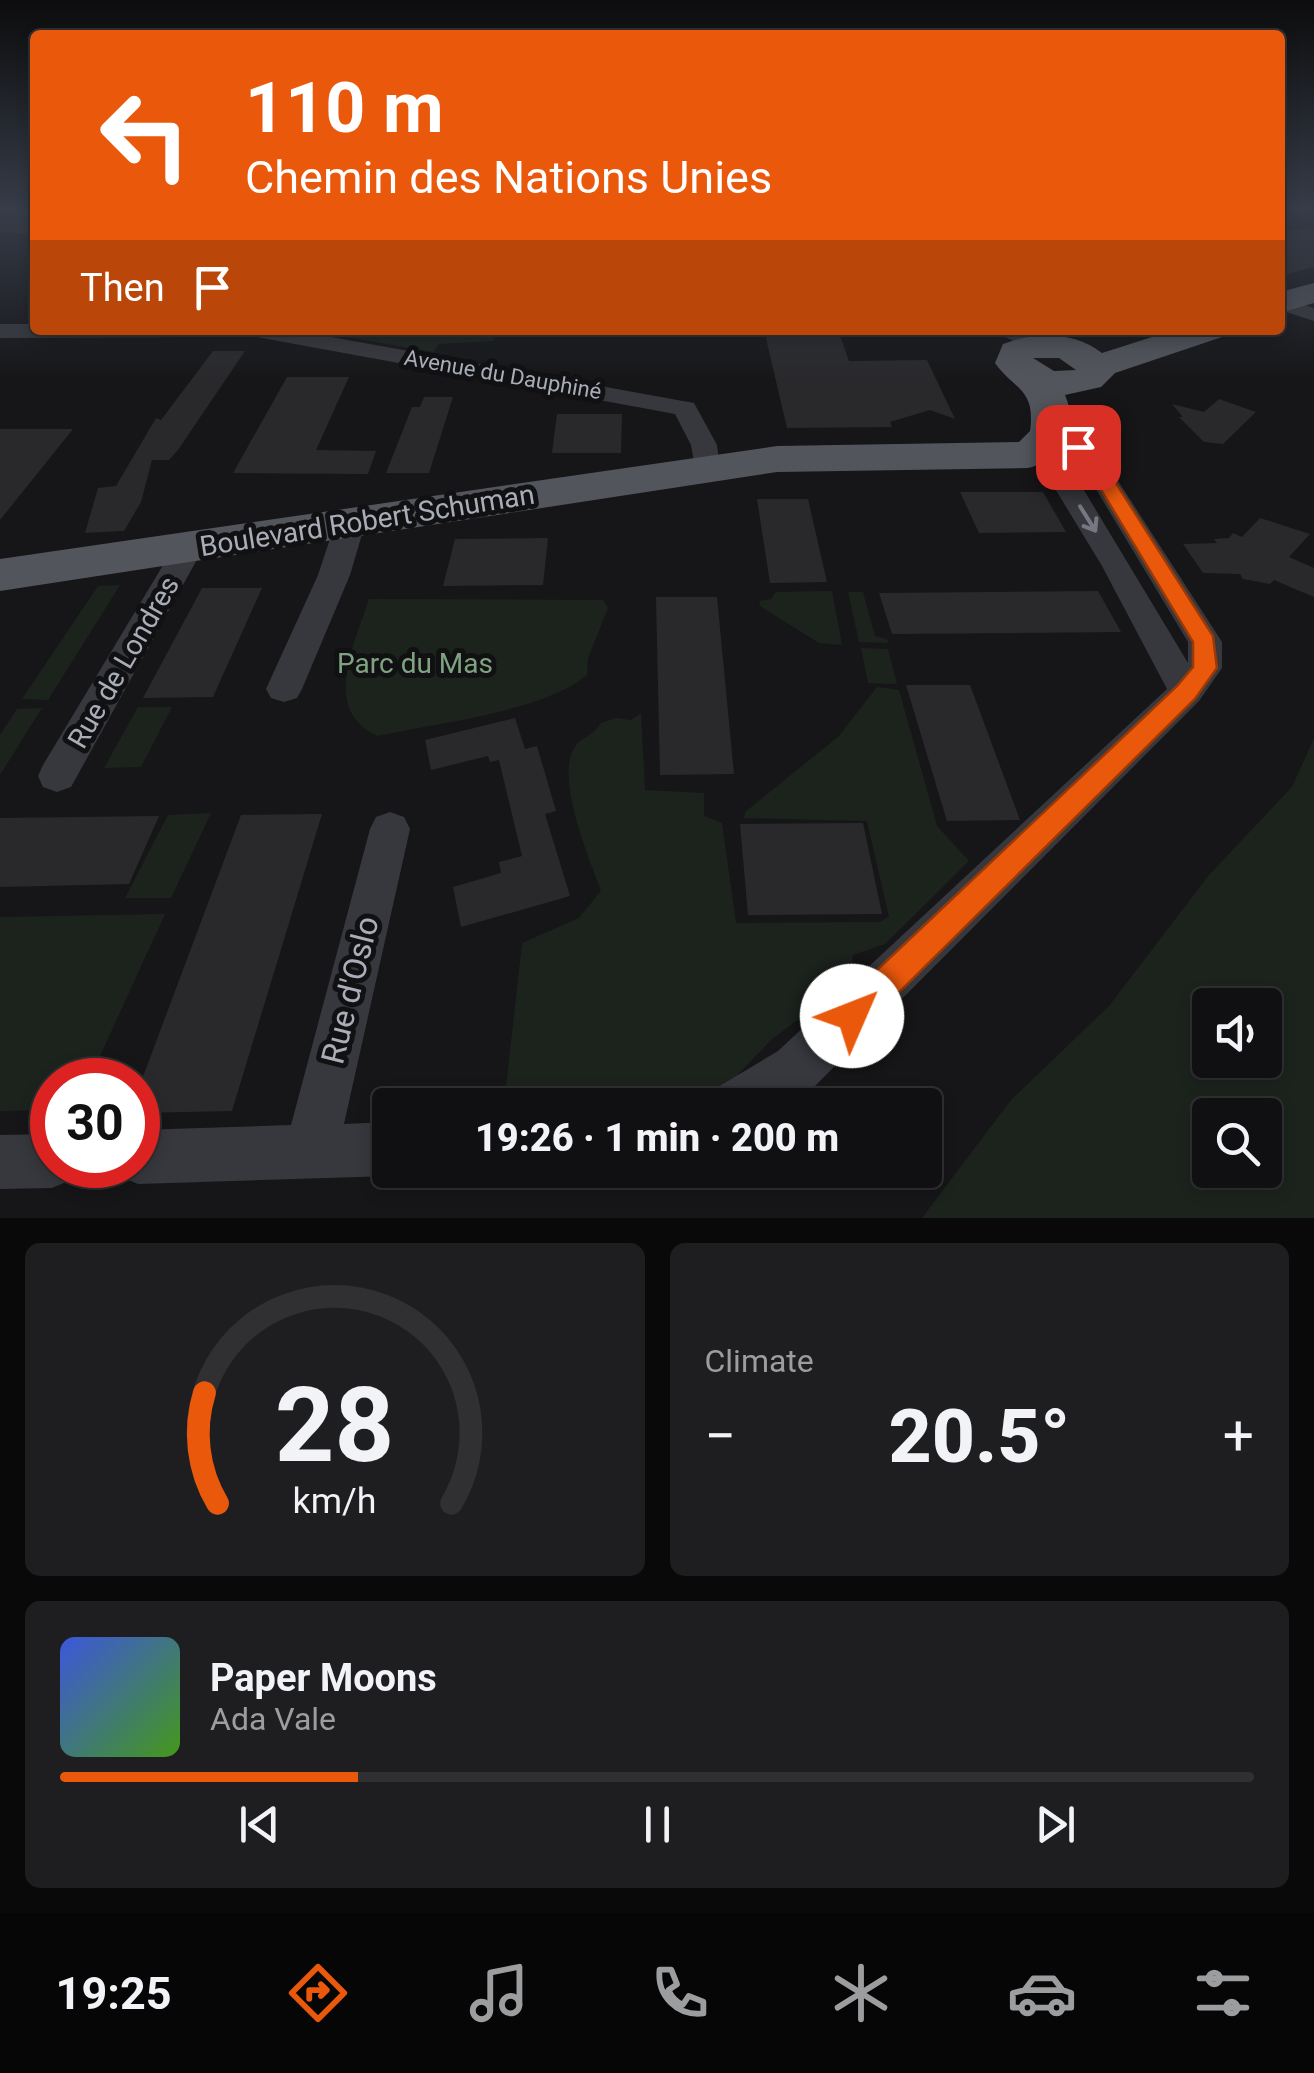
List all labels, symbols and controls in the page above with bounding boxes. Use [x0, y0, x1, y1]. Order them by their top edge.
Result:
text: 110 m [245, 67, 444, 149]
icon: left [80, 70, 210, 200]
text: Chemin des Nations Unies [245, 151, 772, 204]
icon: arrive [185, 260, 240, 315]
text: Then [80, 266, 165, 310]
street label: Avenue du Dauphiné [402, 345, 603, 404]
pin [1036, 405, 1121, 490]
icon: arrive [1051, 420, 1106, 475]
street label: Boulevard Robert Schuman [197, 478, 537, 563]
one-way arrow [1078, 504, 1098, 533]
street label: Rue de Londres [61, 570, 186, 754]
park label: Parc du Mas [337, 647, 493, 680]
street label: Rue d'Oslo [313, 912, 387, 1068]
position arrow [800, 964, 904, 1068]
map controls [1192, 988, 1282, 1188]
button: sound [1192, 988, 1282, 1078]
speed limit sign: 30 [30, 1058, 160, 1188]
button: search [1192, 1098, 1282, 1188]
text: 19:26 · 1 min · 200 m [475, 1116, 839, 1160]
text: Climate [705, 1342, 814, 1380]
text: 28 [275, 1365, 394, 1486]
text: 20.5° [889, 1392, 1070, 1480]
text: − [705, 1404, 736, 1468]
text: + [1223, 1404, 1254, 1468]
text: km/h [293, 1480, 377, 1522]
text: Paper Moons [210, 1656, 437, 1700]
text: Ada Vale [210, 1700, 336, 1738]
icon: previous [232, 1797, 287, 1852]
icon: pause [630, 1797, 685, 1852]
icon: next [1028, 1797, 1083, 1852]
icon: directions [283, 1958, 353, 2028]
icon: music [464, 1958, 534, 2028]
icon: phone [645, 1958, 715, 2028]
icon: climate [826, 1958, 896, 2028]
icon: car [1007, 1958, 1077, 2028]
icon: filters [1188, 1958, 1258, 2028]
text: 19:25 [56, 1967, 172, 2020]

